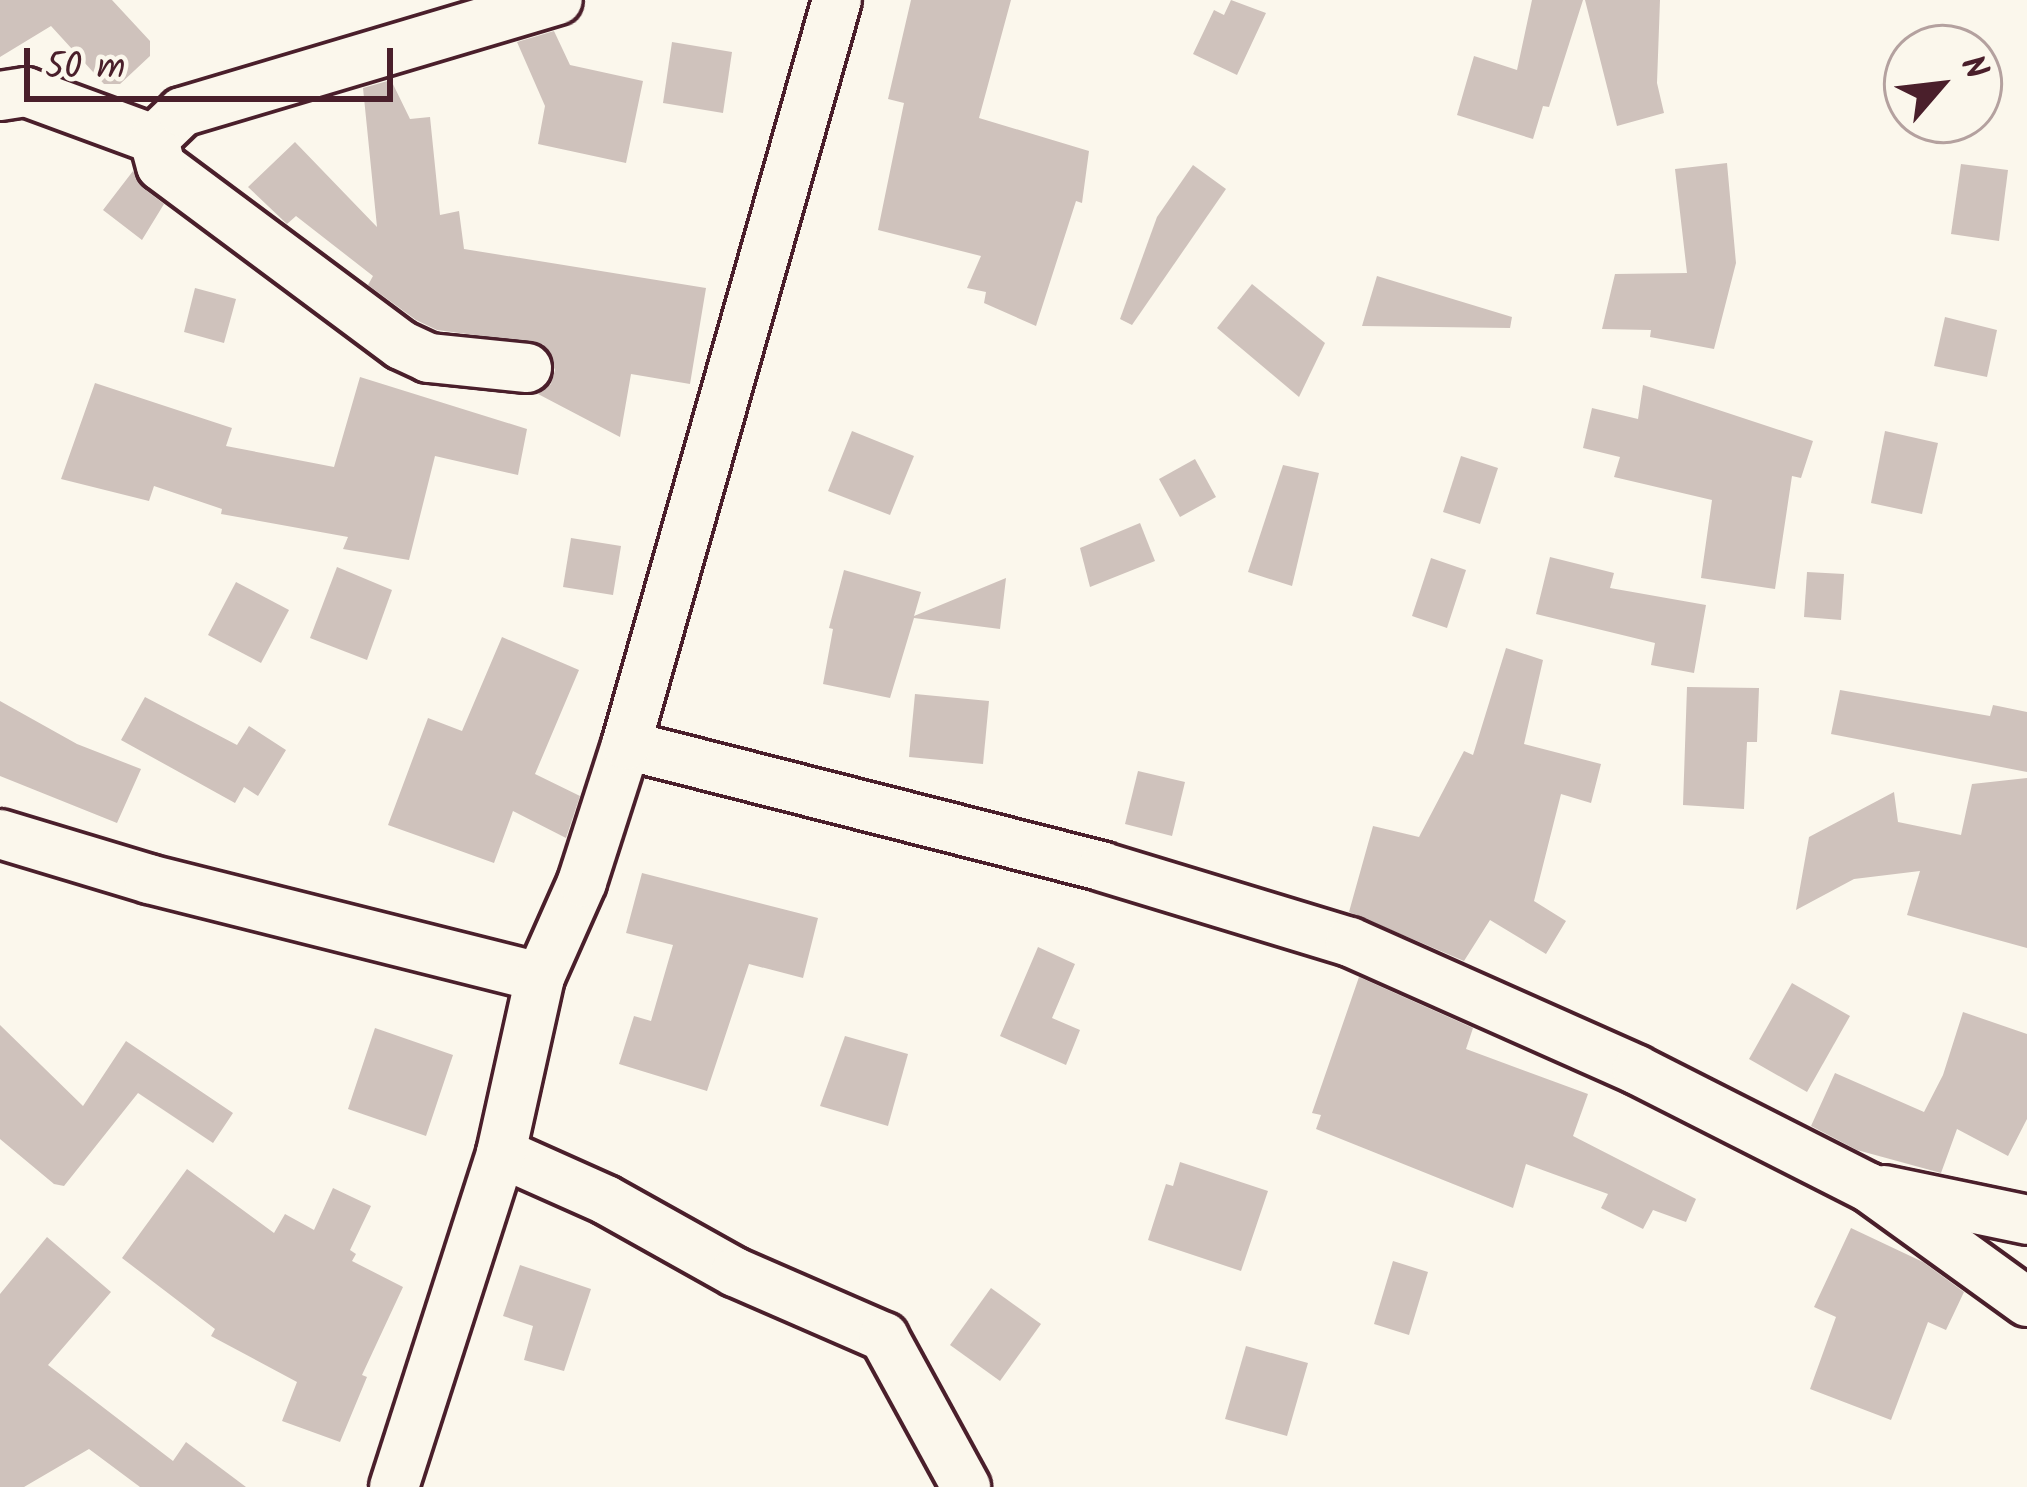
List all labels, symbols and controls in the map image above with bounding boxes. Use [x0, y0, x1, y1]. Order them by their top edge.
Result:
scale bar [30, 24, 399, 98]
north arrow [1883, 24, 2003, 144]
text: 50 m [45, 40, 125, 97]
text: N [1944, 47, 2001, 90]

